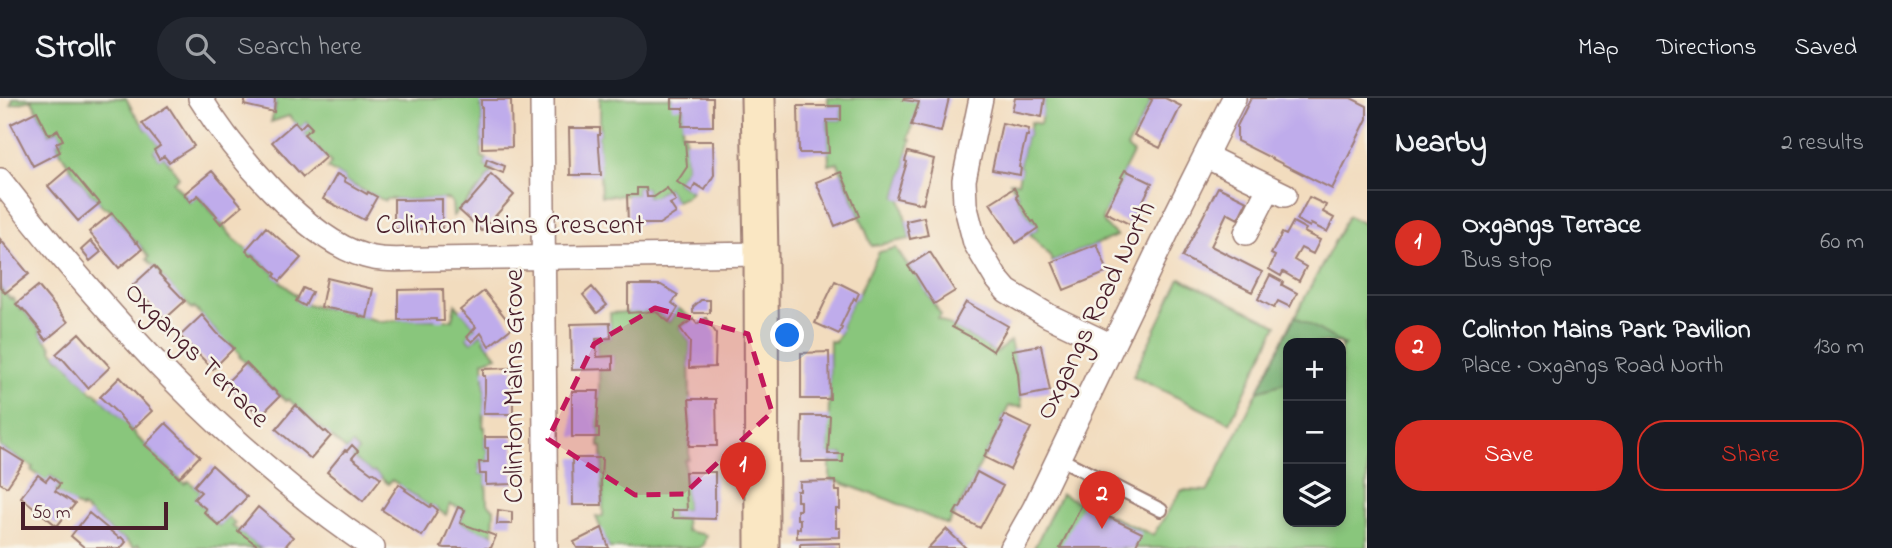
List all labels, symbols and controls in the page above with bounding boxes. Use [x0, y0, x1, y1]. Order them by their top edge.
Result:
search box [157, 17, 647, 80]
text: Strollr [35, 24, 115, 72]
icon: search [181, 29, 219, 67]
text: Search here [237, 29, 362, 67]
text: Map [1578, 31, 1619, 66]
text: Directions [1657, 31, 1756, 66]
text: Saved [1794, 31, 1857, 66]
text: Nearby [1395, 122, 1487, 166]
text: 2 results [1781, 127, 1864, 160]
street label: Oxgangs Road North [1026, 195, 1168, 427]
street label: Colinton Mains Crescent [376, 206, 644, 247]
text: Oxgangs Terrace [1462, 207, 1641, 245]
text: 1 [1414, 226, 1422, 259]
text: 60 m [1820, 226, 1864, 259]
text: Bus stop [1462, 245, 1552, 278]
street label: Colinton Mains Grove [495, 268, 536, 503]
street label: Oxgangs Terrace [113, 273, 279, 439]
text: Colinton Mains Park Pavilion [1462, 312, 1751, 350]
your location [770, 318, 804, 352]
text: 2 [1412, 331, 1424, 364]
text: 130 m [1814, 331, 1864, 364]
map controls [1283, 338, 1346, 527]
button: + [1283, 338, 1346, 401]
text: Place · Oxgangs Road North [1462, 350, 1724, 383]
button: − [1283, 401, 1346, 464]
button: Save [1395, 420, 1623, 491]
button: Share [1637, 420, 1864, 491]
pin: 1 [720, 442, 766, 500]
button: layers [1283, 464, 1346, 527]
pin: 2 [1079, 471, 1125, 529]
scale bar [21, 499, 168, 531]
text: 50 m [32, 500, 71, 527]

